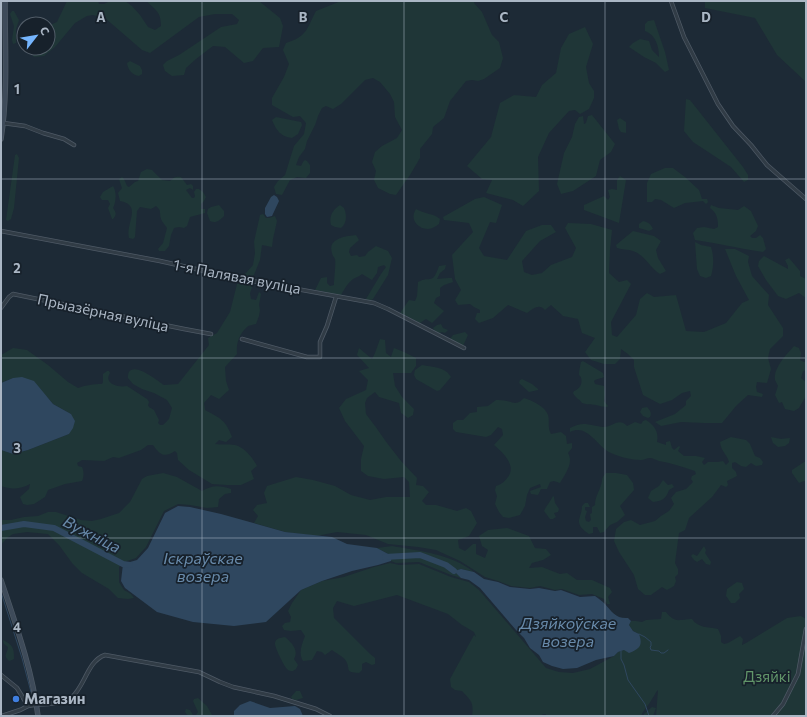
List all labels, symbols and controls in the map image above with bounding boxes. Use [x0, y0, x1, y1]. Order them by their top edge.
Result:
text: A [96, 9, 106, 25]
text: B [299, 9, 308, 25]
text: C [500, 9, 509, 25]
text: D [701, 9, 711, 25]
north arrow [16, 16, 56, 56]
text: С [37, 24, 53, 38]
text: 1 [14, 81, 20, 97]
street label: 1-я Палявая вуліца [172, 255, 303, 297]
text: 2 [13, 260, 21, 276]
street label: Прыазёрная вуліца [36, 289, 171, 335]
text: 3 [13, 440, 21, 456]
water label: Вужніца [60, 511, 124, 556]
water label: Іскраўскае возера [163, 548, 243, 585]
water label: Дзяйкоўскае возера [518, 613, 617, 650]
text: 4 [13, 619, 21, 635]
park label: Дзяйкі [743, 667, 791, 685]
place label: Магазин [24, 689, 85, 707]
marker: Магазин [11, 694, 21, 704]

